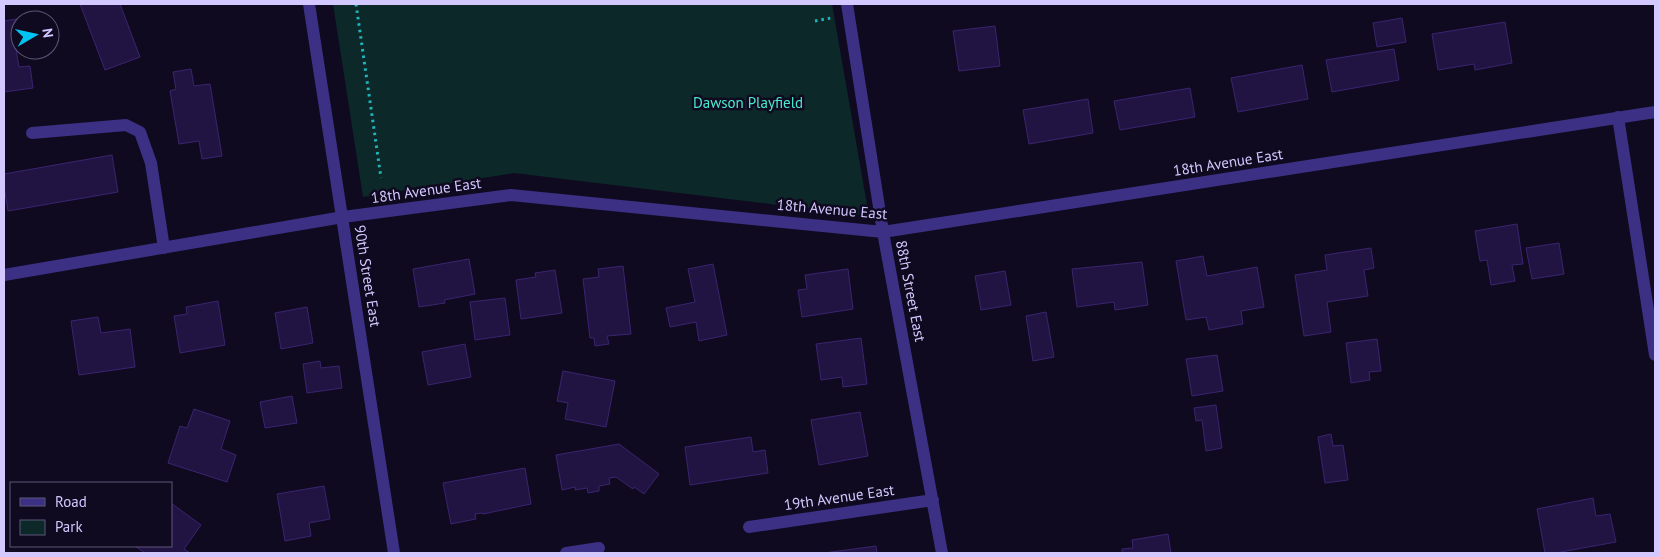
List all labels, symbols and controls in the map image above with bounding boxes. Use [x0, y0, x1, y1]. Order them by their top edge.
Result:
north arrow [10, 10, 60, 60]
text: N [38, 27, 57, 39]
park label: Dawson Playfield [693, 93, 803, 112]
street label: 18th Avenue East [1172, 144, 1284, 180]
street label: 18th Avenue East [370, 173, 482, 207]
street label: 18th Avenue East [776, 195, 888, 223]
street label: 90th Street East [351, 224, 385, 328]
street label: 88th Street East [892, 239, 930, 343]
street label: 19th Avenue East [783, 480, 895, 514]
legend [10, 482, 172, 547]
text: Road [55, 492, 87, 511]
text: Park [55, 517, 83, 536]

